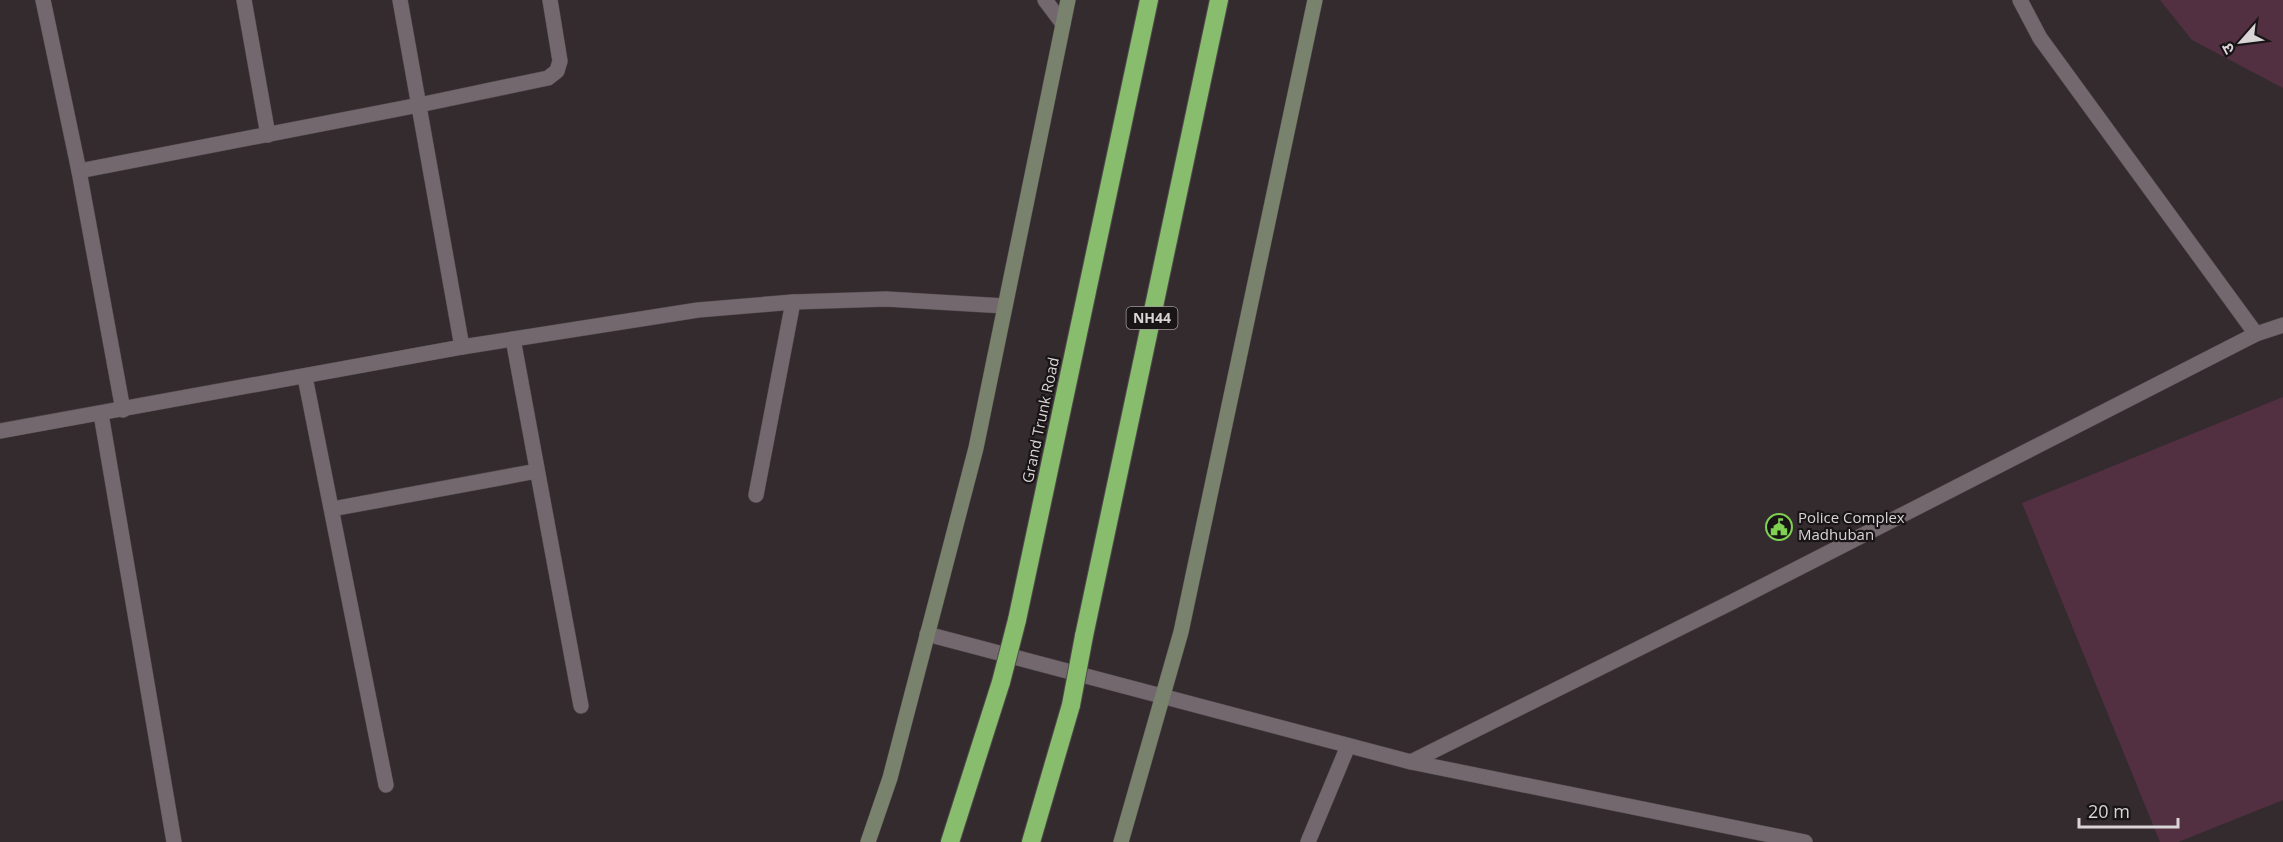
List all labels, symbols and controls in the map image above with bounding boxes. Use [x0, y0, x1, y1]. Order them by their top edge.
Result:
north arrow [2211, 12, 2271, 72]
text: उ [2216, 39, 2240, 58]
road number: NH44 [1126, 307, 1178, 329]
street label: Grand Trunk Road [1017, 355, 1063, 484]
place label: Police Complex Madhuban [1798, 507, 1905, 544]
public building icon: Police Complex Madhuban [1764, 512, 1794, 542]
scale bar [2079, 791, 2178, 829]
text: 20 m [2088, 799, 2130, 823]

